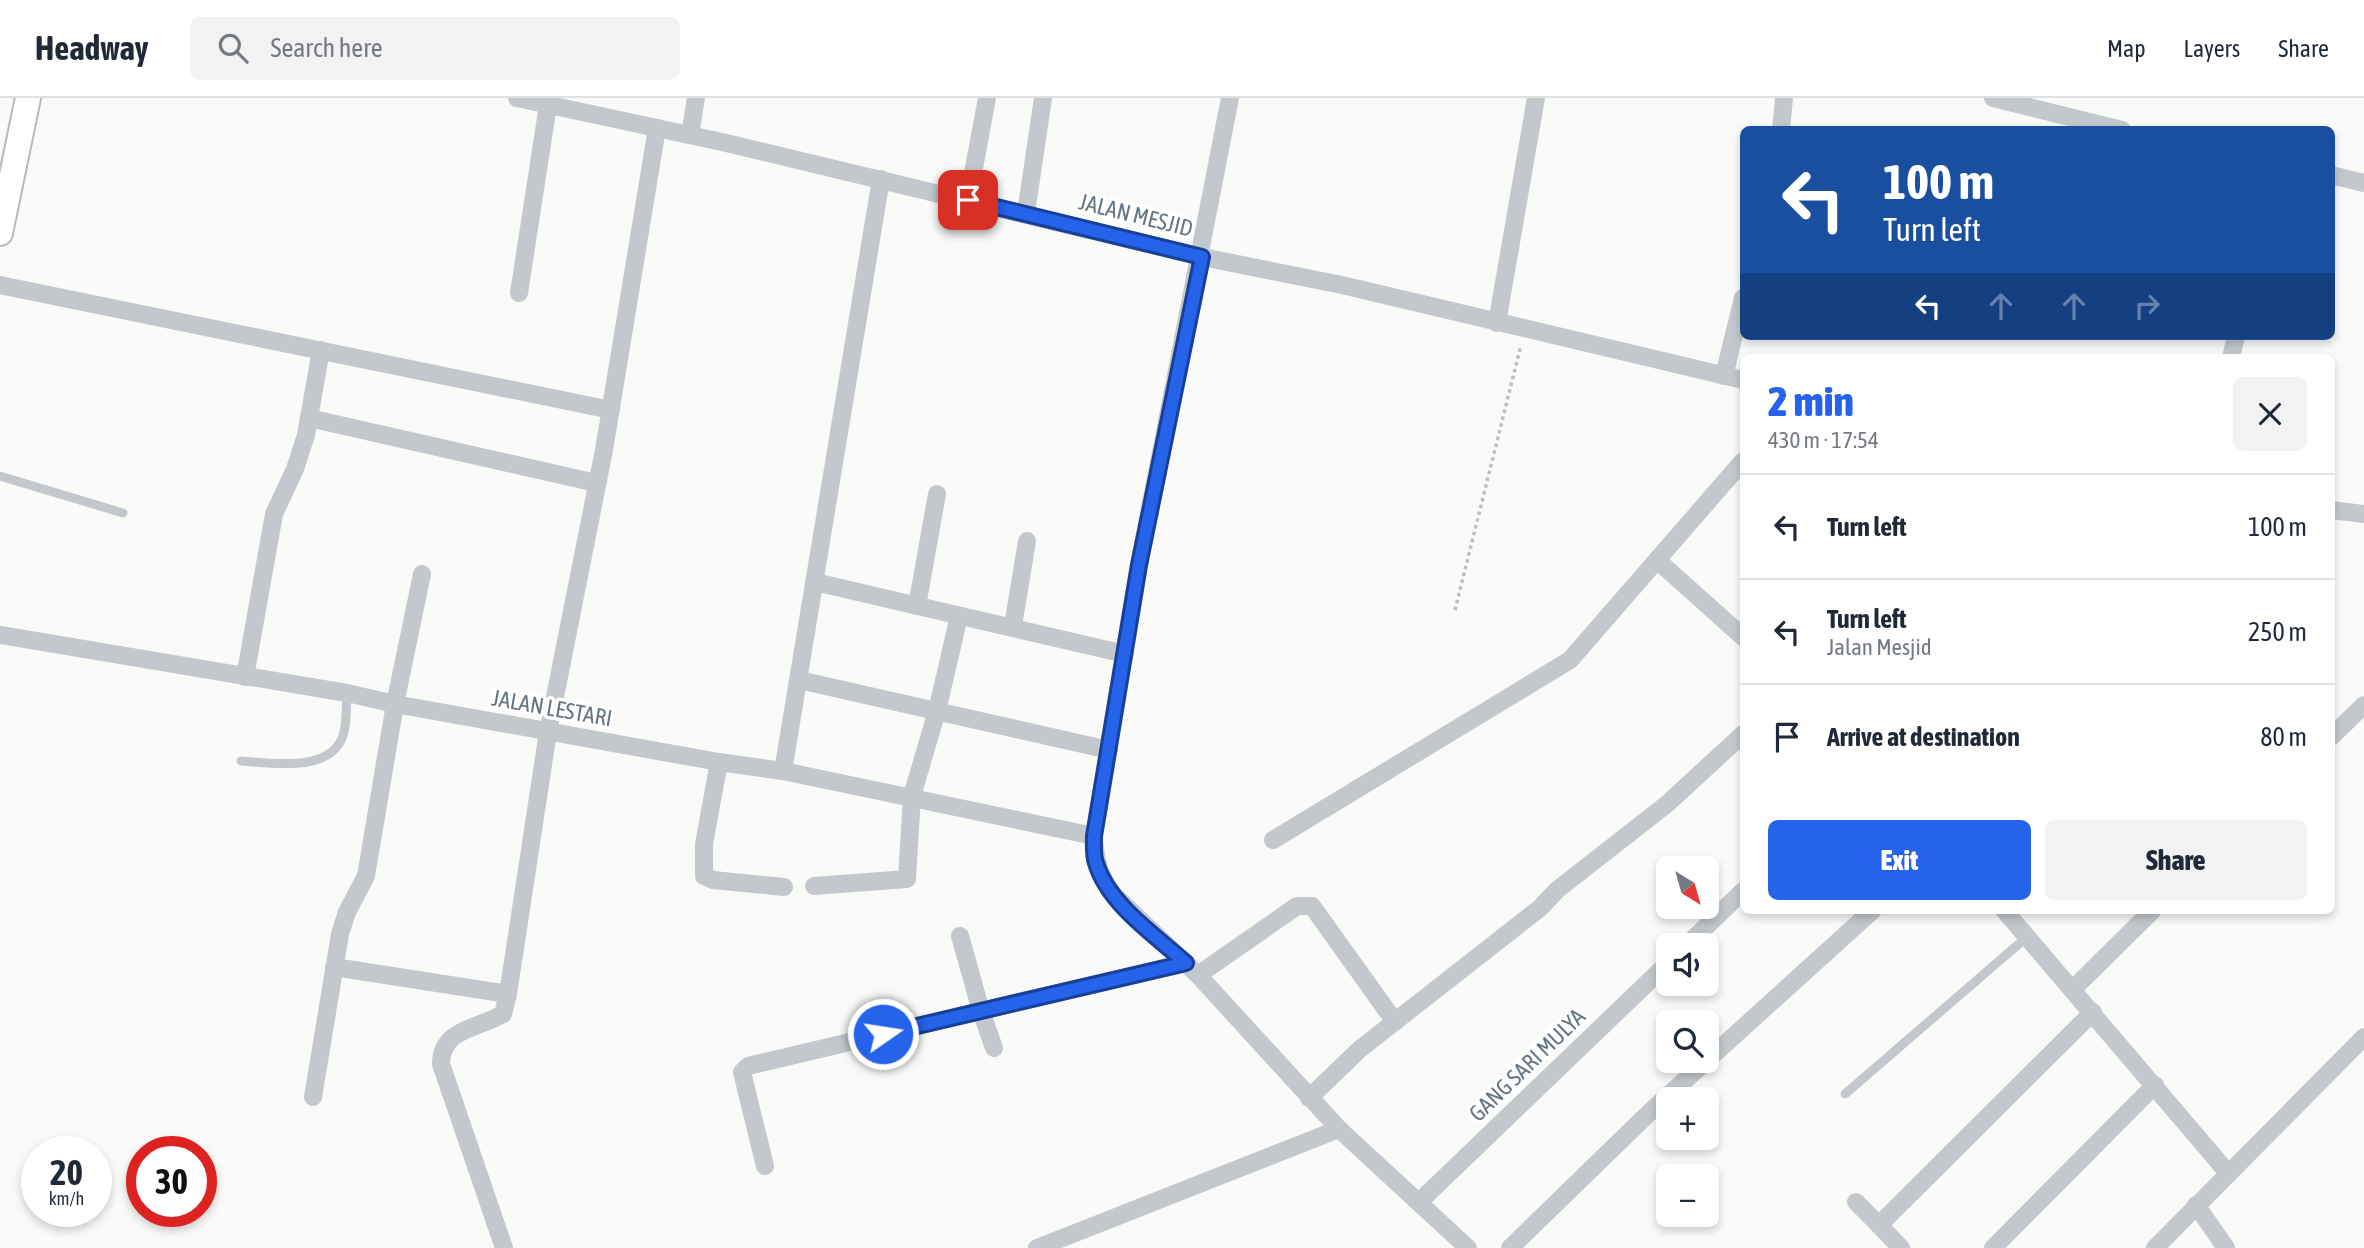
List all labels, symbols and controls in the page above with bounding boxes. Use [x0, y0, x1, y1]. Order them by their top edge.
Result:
search box [190, 17, 680, 80]
text: Headway [35, 29, 148, 67]
icon: search [214, 29, 252, 67]
text: Search here [270, 33, 383, 63]
text: Map [2107, 35, 2146, 62]
text: Layers [2184, 35, 2240, 62]
text: Share [2278, 35, 2329, 62]
text: 100 m [1883, 153, 1994, 209]
icon: left [1768, 154, 1859, 245]
pin [938, 170, 998, 230]
icon: arrive [949, 181, 987, 219]
street label: JALAN MESJID [1076, 188, 1196, 242]
text: Turn left [1883, 211, 1981, 248]
icon: left [1909, 287, 1947, 325]
icon: ahead [1982, 287, 2020, 325]
icon: ahead [2055, 287, 2093, 325]
icon: right [2128, 287, 2166, 325]
text: 2 min [1768, 377, 1854, 425]
button: close [2233, 377, 2307, 451]
text: 430 m · 17:54 [1768, 427, 1879, 453]
icon: left [1768, 508, 1806, 546]
text: Turn left [1827, 512, 1907, 542]
text: 100 m [2248, 512, 2307, 542]
text: Turn left [1827, 604, 1907, 634]
icon: left [1768, 613, 1806, 651]
text: 250 m [2248, 617, 2307, 647]
text: Jalan Mesjid [1827, 634, 1932, 660]
street label: JALAN LESTARI [490, 685, 614, 731]
icon: arrive [1768, 718, 1806, 756]
text: Arrive at destination [1827, 722, 2020, 752]
text: 80 m [2260, 722, 2307, 752]
button: Exit [1768, 820, 2031, 900]
button: Share [2045, 820, 2307, 900]
north arrow [1656, 856, 1718, 919]
map controls [1656, 856, 1719, 1227]
button: sound [1656, 933, 1719, 996]
position arrow [846, 997, 920, 1071]
street label: GANG SARI MULYA [1464, 1003, 1591, 1127]
button: search [1656, 1010, 1719, 1073]
button: + [1656, 1087, 1719, 1150]
speed limit sign: 30 [126, 1136, 217, 1227]
text: 20 [50, 1152, 83, 1192]
button: − [1656, 1164, 1719, 1227]
text: km/h [49, 1188, 84, 1209]

